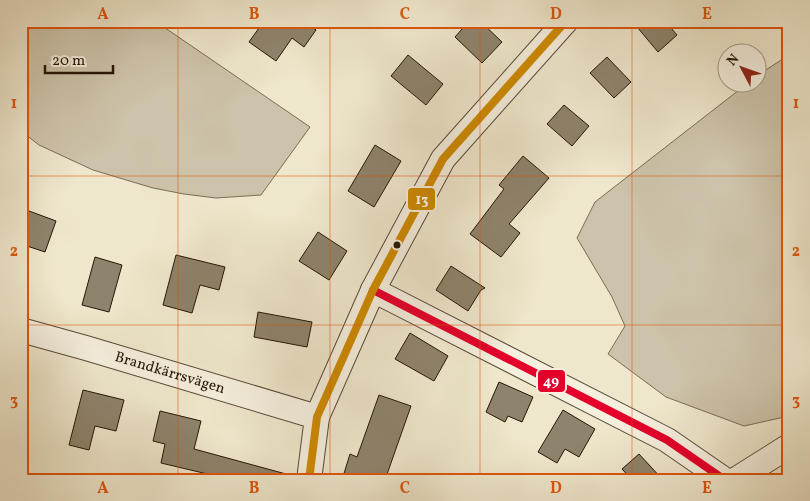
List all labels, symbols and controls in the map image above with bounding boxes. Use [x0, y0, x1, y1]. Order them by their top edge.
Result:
text: A [97, 4, 109, 26]
text: B [249, 4, 260, 26]
text: C [400, 4, 410, 26]
text: D [550, 4, 562, 26]
text: E [702, 4, 712, 26]
scale bar [45, 42, 112, 74]
north arrow [718, 42, 768, 92]
text: N [723, 50, 744, 71]
text: 20 m [52, 51, 85, 72]
text: 1 [11, 93, 17, 115]
text: 1 [793, 93, 799, 115]
line badge: 13 [407, 187, 436, 211]
text: 13 [416, 191, 428, 210]
unlabelled marker [392, 240, 402, 250]
text: 2 [10, 241, 18, 263]
text: 2 [792, 241, 800, 263]
street label: Brandkärrsvägen [112, 347, 228, 399]
line badge: 49 [537, 369, 566, 393]
text: 49 [543, 373, 559, 392]
text: 3 [10, 390, 18, 412]
text: 3 [792, 390, 800, 412]
text: A [97, 478, 109, 500]
text: B [249, 478, 260, 500]
text: C [400, 478, 410, 500]
text: D [550, 478, 562, 500]
text: E [702, 478, 712, 500]

